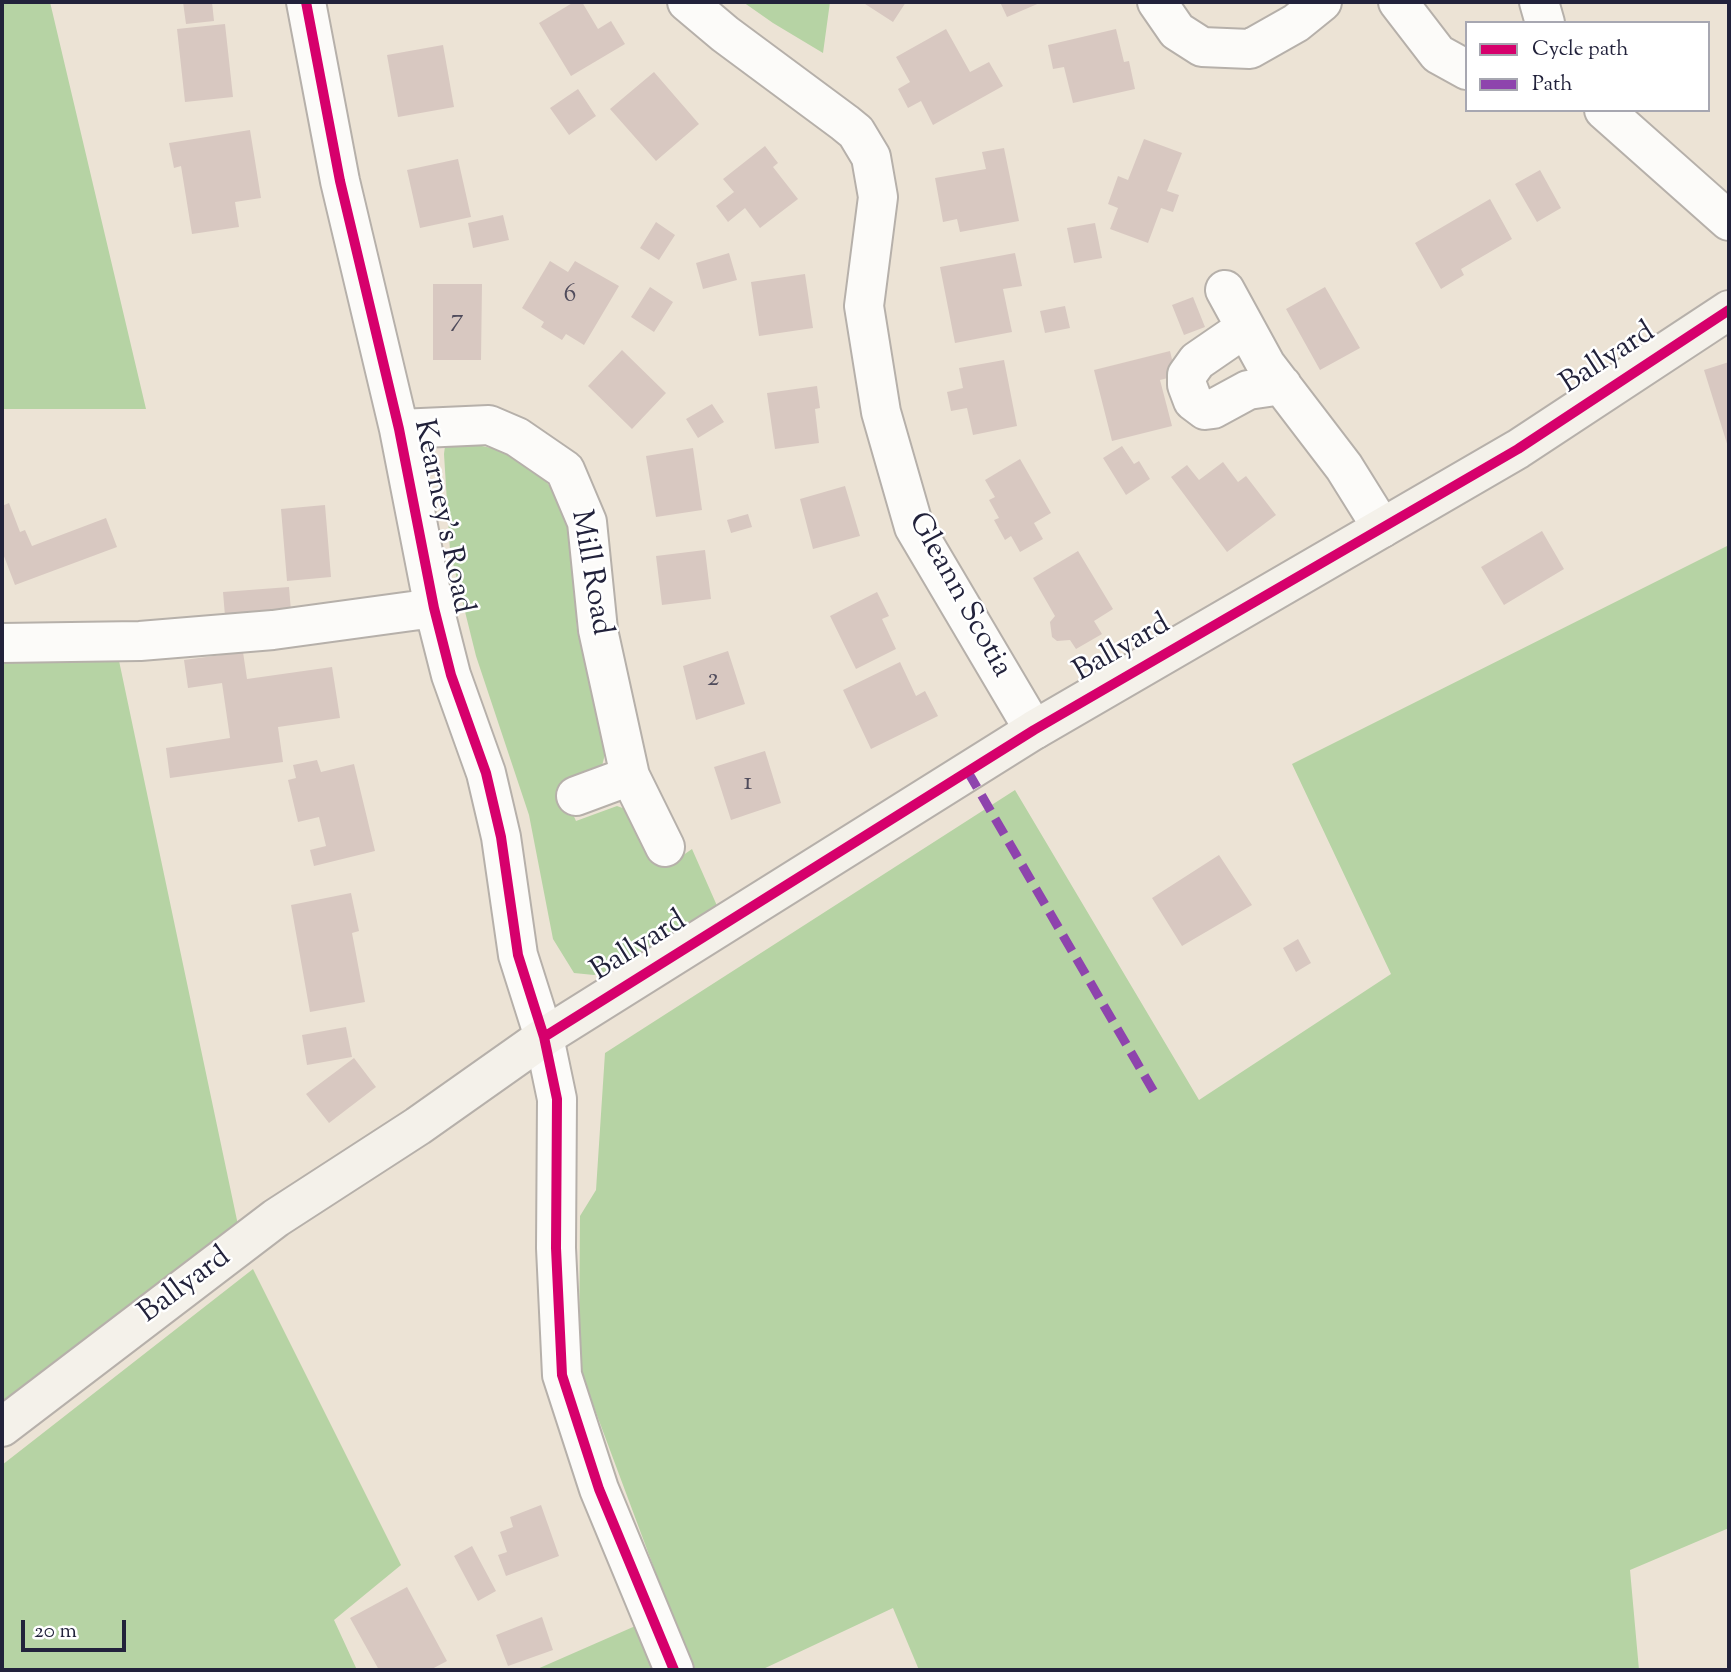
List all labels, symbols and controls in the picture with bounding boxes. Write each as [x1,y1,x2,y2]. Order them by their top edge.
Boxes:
legend [1465,21,1710,112]
text: Cycle path [1532,35,1629,65]
text: Path [1532,70,1573,100]
house number: 6 [564,281,576,313]
house number: 7 [450,306,464,338]
street label: Ballyard [1555,316,1663,404]
street label: Kearney's Road [403,417,479,617]
street label: Gleann Scotia [898,507,1018,685]
street label: Mill Road [560,508,618,638]
street label: Ballyard [1068,608,1178,692]
house number: 2 [707,665,719,697]
house number: 1 [744,769,752,801]
street label: Ballyard [586,905,694,991]
street label: Ballyard [133,1241,239,1333]
scale bar [24,1606,130,1650]
text: 20 m [34,1617,77,1647]

